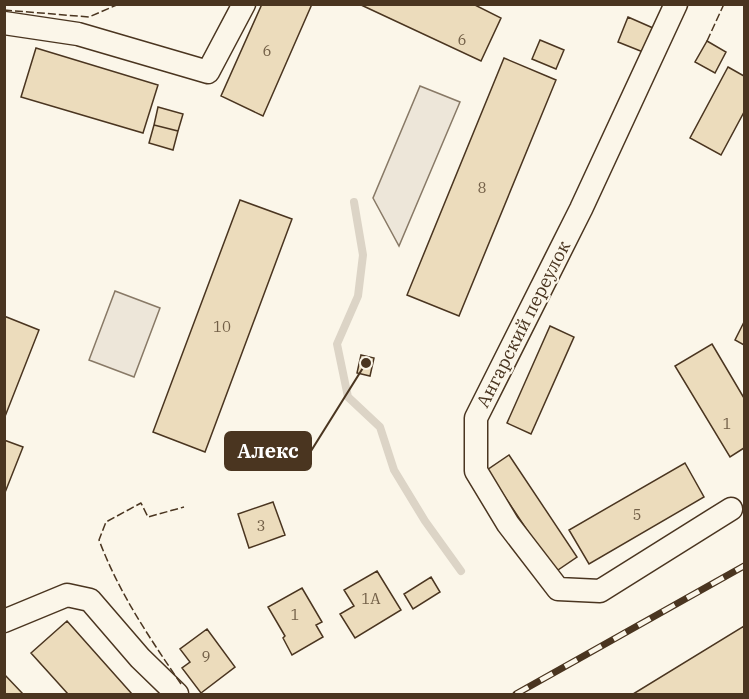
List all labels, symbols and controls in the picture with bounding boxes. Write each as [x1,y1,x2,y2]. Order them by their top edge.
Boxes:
house number: 6 [457,30,467,49]
house number: 6 [262,41,272,60]
house number: 8 [477,178,487,197]
street label: Ангарский переулок [471,236,575,411]
house number: 10 [213,317,231,336]
house number: 1 [722,414,732,433]
callout: Алекс [225,432,311,470]
text: Алекс [237,437,299,464]
house number: 5 [632,505,642,524]
house number: 3 [256,516,266,535]
house number: 1А [361,589,381,608]
house number: 1 [290,605,300,624]
house number: 9 [201,647,211,666]

